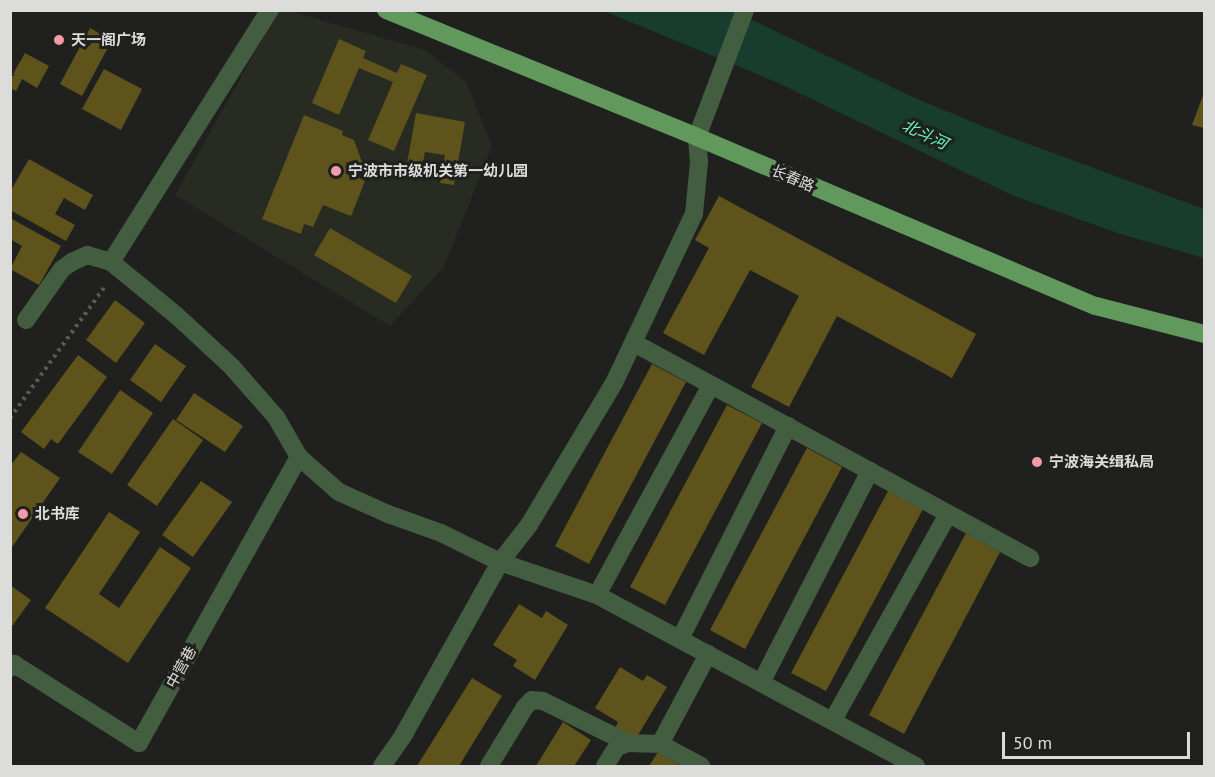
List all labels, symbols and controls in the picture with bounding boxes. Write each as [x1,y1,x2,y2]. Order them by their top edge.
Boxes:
place label: 天一阁广场 [71,31,146,49]
marker: 天一阁广场 [52,33,66,47]
water label: 北斗河 [899,115,951,153]
street label: 长春路 [769,161,817,195]
place label: 宁波市市级机关第一幼儿园 [348,162,528,180]
marker: 宁波市市级机关第一幼儿园 [329,164,343,178]
place label: 宁波海关缉私局 [1049,453,1154,471]
marker: 宁波海关缉私局 [1030,455,1044,469]
place label: 北书库 [35,505,80,523]
marker: 北书库 [16,507,30,521]
street label: 中营巷 [162,643,200,691]
scale bar [1005,720,1192,758]
text: 50 m [1013,731,1052,754]

